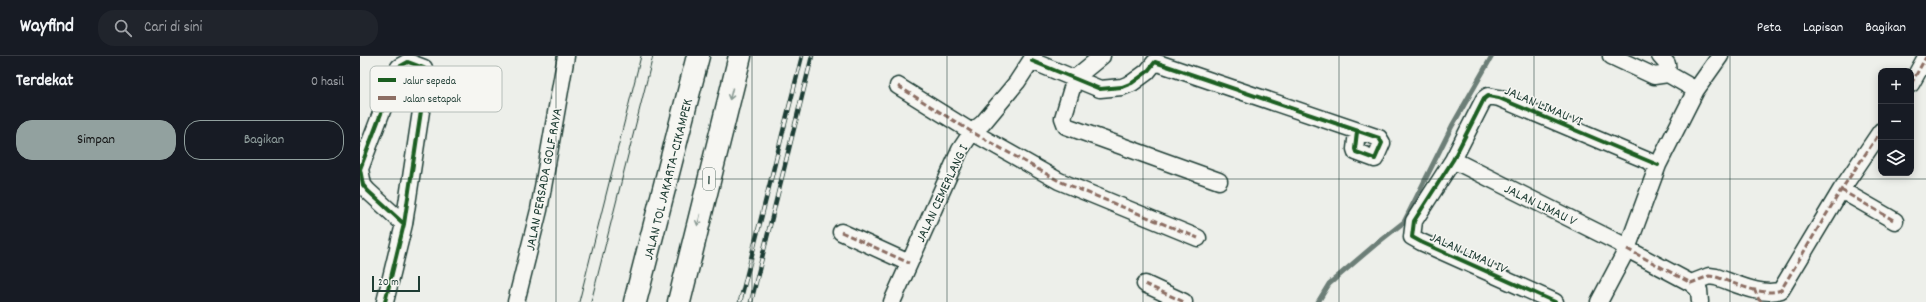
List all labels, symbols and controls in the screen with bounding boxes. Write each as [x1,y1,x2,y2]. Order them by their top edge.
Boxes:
search box [98,10,378,46]
text: Wayfind [20,14,74,41]
icon: search [112,17,134,39]
text: Cari di sini [144,17,202,39]
text: Peta [1757,18,1781,38]
text: Lapisan [1803,18,1843,38]
text: Bagikan [1865,18,1906,38]
legend [370,66,502,112]
map controls [1878,68,1914,176]
button: + [1878,68,1914,104]
text: Terdekat [16,70,73,94]
text: 0 hasil [311,73,344,92]
text: Jalur sepeda [403,74,457,90]
street label: JALAN LIMAU VI [1501,81,1586,133]
one-way arrow [726,87,734,100]
text: Jalan setapak [403,92,461,108]
street label: JALAN TOL JAKARTA–CIKAMPEK [639,96,699,262]
button: − [1878,104,1914,140]
street label: JALAN PERSADA GOLF RAYA [521,106,569,253]
button: Simpan [16,120,176,160]
button: Bagikan [184,120,344,160]
button: layers [1878,140,1914,176]
street label: JALAN CEMERLANG I [911,141,975,246]
road number: 1 [703,168,715,190]
street label: JALAN LIMAU V [1500,180,1580,232]
one-way arrow [695,213,702,226]
street label: JALAN LIMAU IV [1426,228,1510,280]
scale bar [372,274,420,293]
text: 20 m [378,275,399,291]

